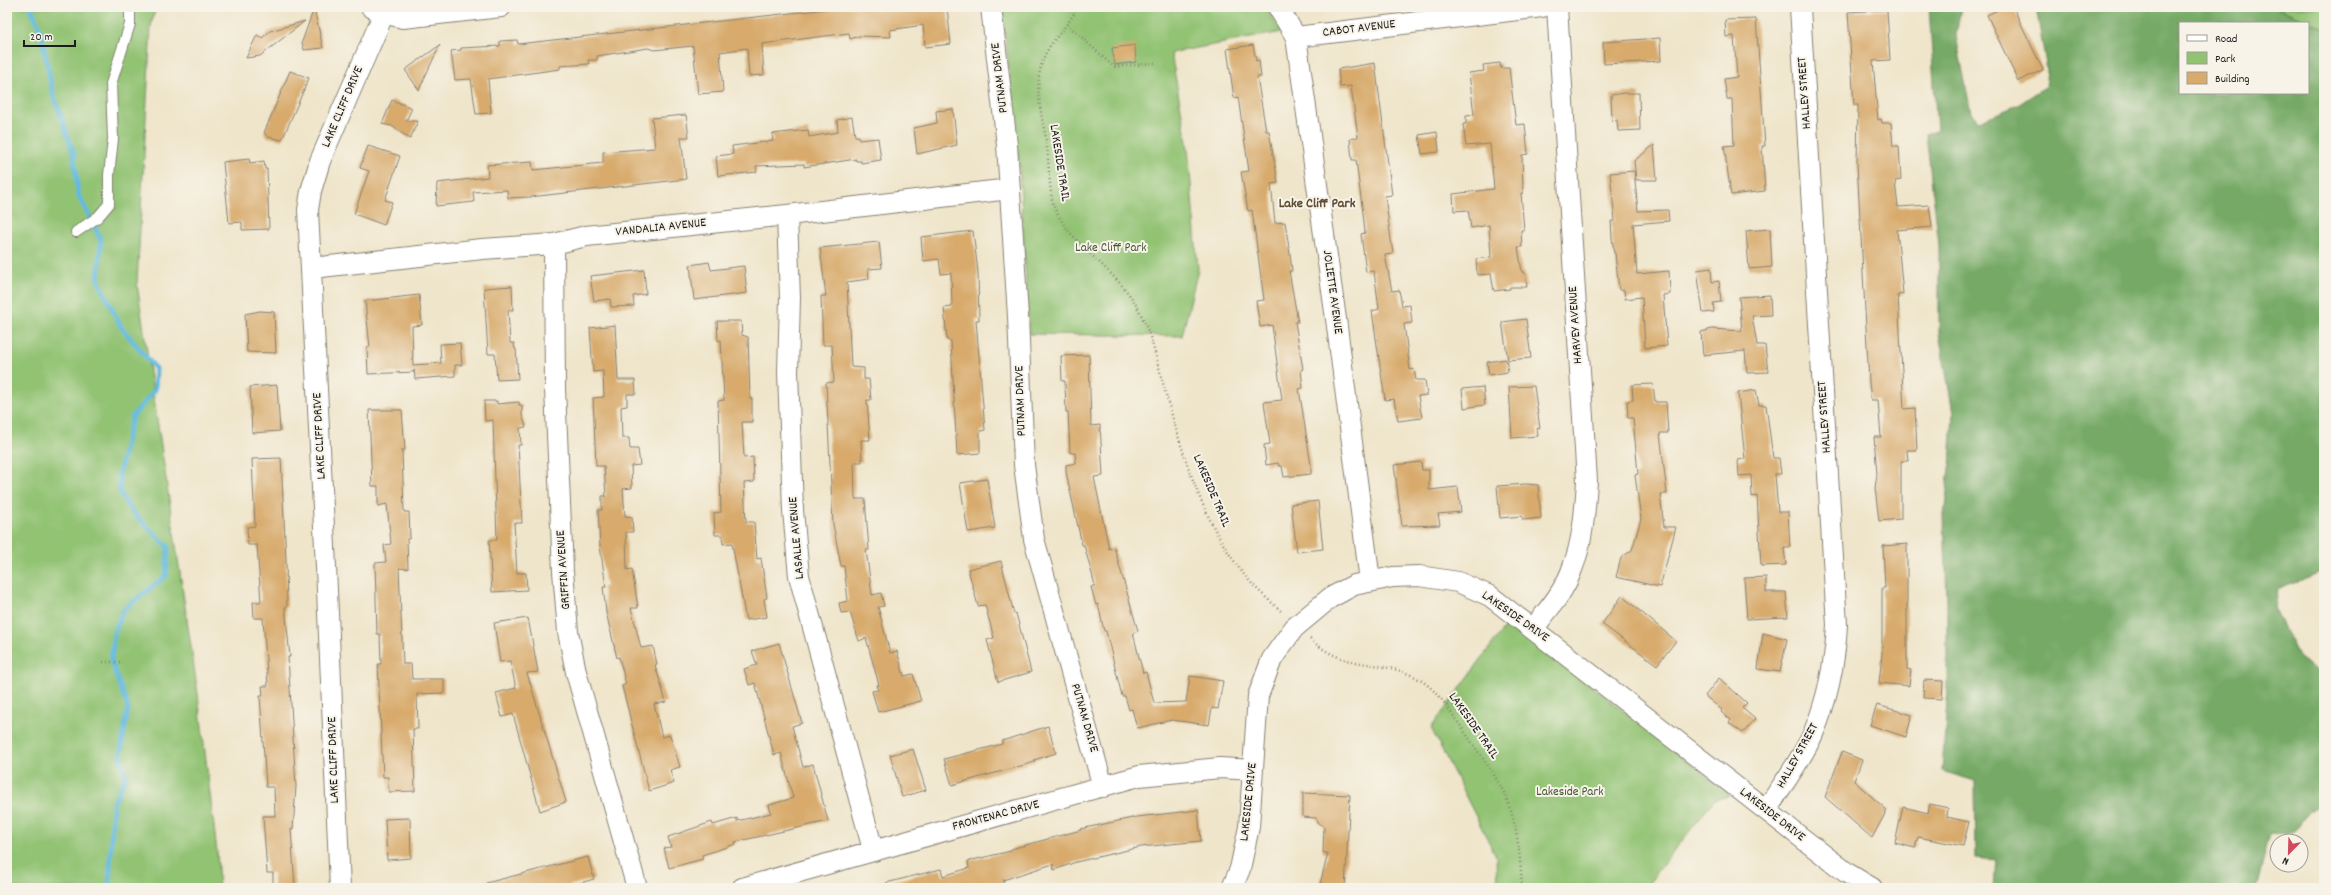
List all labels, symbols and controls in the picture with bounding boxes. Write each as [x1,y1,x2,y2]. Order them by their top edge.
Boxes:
street label: CABOT AVENUE [1322,15,1397,43]
scale bar [24,22,75,48]
legend [2179,22,2309,94]
text: 20 m [30,29,53,46]
text: Road [2215,31,2237,48]
street label: PUTNAM DRIVE [986,42,1014,114]
text: Park [2215,51,2236,68]
street label: HALLEY STREET [1793,56,1817,130]
street label: LAKE CLIFF DRIVE [317,63,369,151]
text: Building [2215,71,2250,88]
street label: LAKESIDE TRAIL [1044,123,1075,204]
district label: Lake Cliff Park [1279,194,1356,214]
street label: VANDALIA AVENUE [615,214,707,242]
park label: Lake Cliff Park [1075,239,1147,258]
street label: JOLIETTE AVENUE [1317,249,1347,335]
street label: HARVEY AVENUE [1564,285,1588,364]
street label: PUTNAM DRIVE [1010,365,1032,437]
street label: HALLEY STREET [1813,380,1837,454]
street label: LAKE CLIFF DRIVE [308,392,332,480]
street label: LAKESIDE TRAIL [1187,452,1235,531]
street label: LASALLE AVENUE [784,496,810,580]
street label: GRIFFIN AVENUE [552,529,576,610]
street label: LAKESIDE DRIVE [1477,587,1553,647]
street label: PUTNAM DRIVE [1065,681,1103,755]
street label: LAKESIDE TRAIL [1443,689,1503,764]
street label: LAKE CLIFF DRIVE [323,716,345,804]
street label: HALLEY STREET [1772,720,1824,792]
street label: LAKESIDE DRIVE [1235,762,1263,842]
park label: Lakeside Park [1536,783,1604,802]
street label: LAKESIDE DRIVE [1735,783,1809,847]
street label: FRONTENAC DRIVE [950,795,1042,837]
north arrow [2269,833,2309,873]
text: N [2280,852,2292,869]

